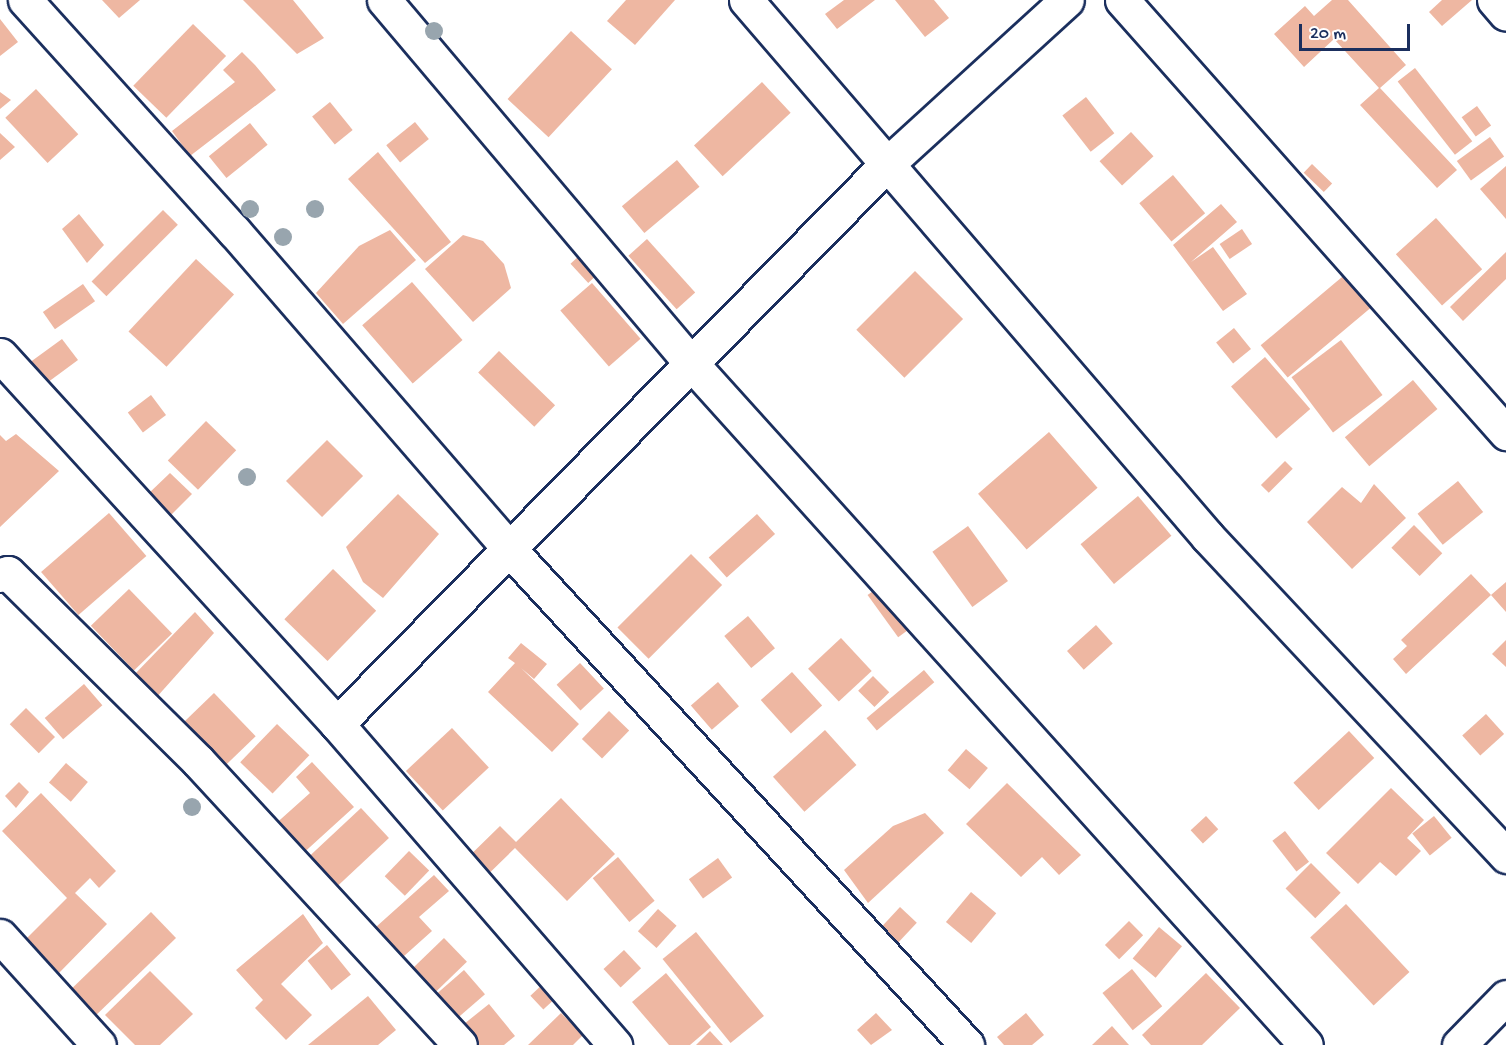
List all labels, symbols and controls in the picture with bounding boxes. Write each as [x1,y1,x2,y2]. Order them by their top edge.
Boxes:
scale bar [1302,12,1413,50]
text: 20 m [1310,24,1346,45]

